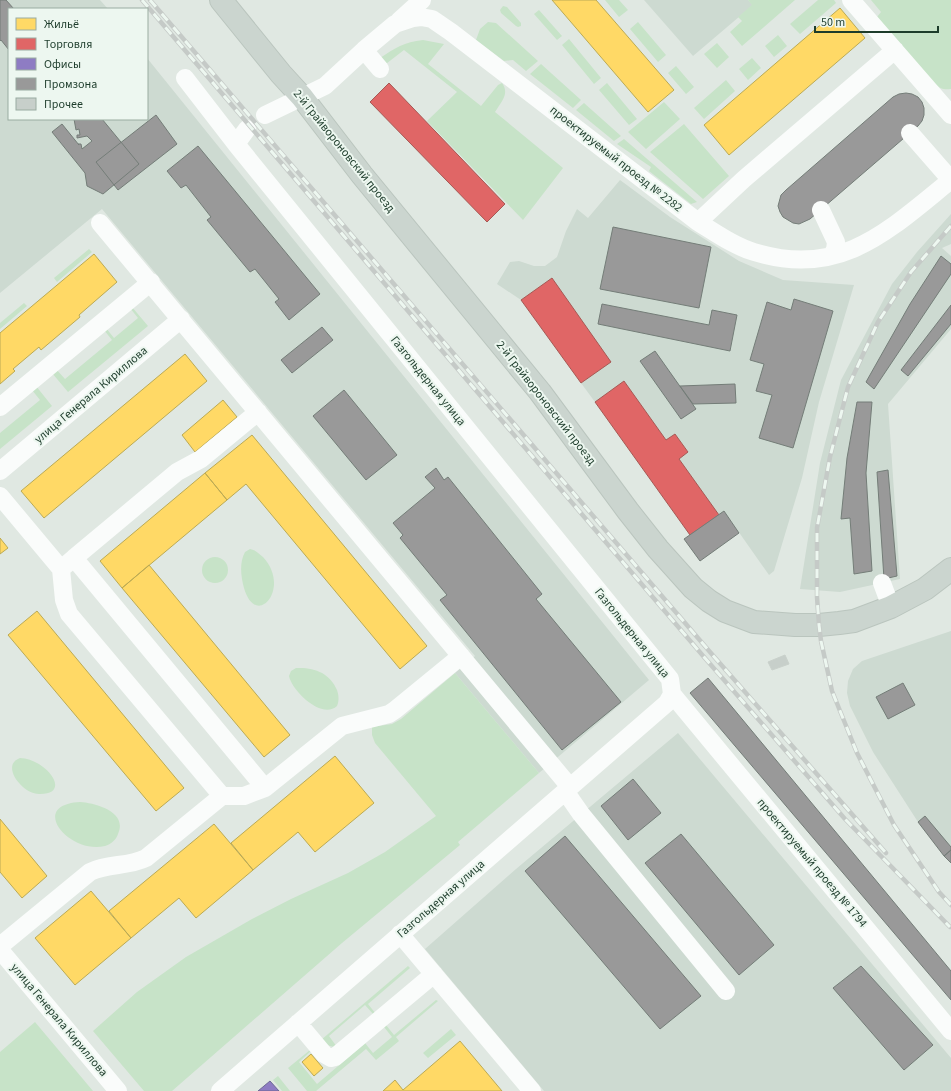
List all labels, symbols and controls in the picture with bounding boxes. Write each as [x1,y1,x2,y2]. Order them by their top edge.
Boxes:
legend [8,8,148,120]
scale bar [815,8,938,34]
text: 50 m [821,14,845,31]
text: Жильё [44,16,79,33]
text: Торговля [44,36,92,53]
text: Офисы [44,56,81,73]
text: Промзона [44,76,97,93]
street label: 2-й Грайвороновский проезд [289,86,399,216]
text: Прочее [44,96,83,113]
street label: проектируемый проезд № 2282 [546,102,686,216]
street label: Газгольдерная улица [386,332,470,430]
street label: 2-й Грайвороновский проезд [492,337,600,469]
street label: улица Генерала Кириллова [31,342,151,448]
street label: Газгольдерная улица [590,584,674,682]
street label: проектируемый проезд № 1794 [753,795,871,931]
street label: Газгольдерная улица [393,856,489,942]
street label: улица Генерала Кириллова [6,960,112,1080]

